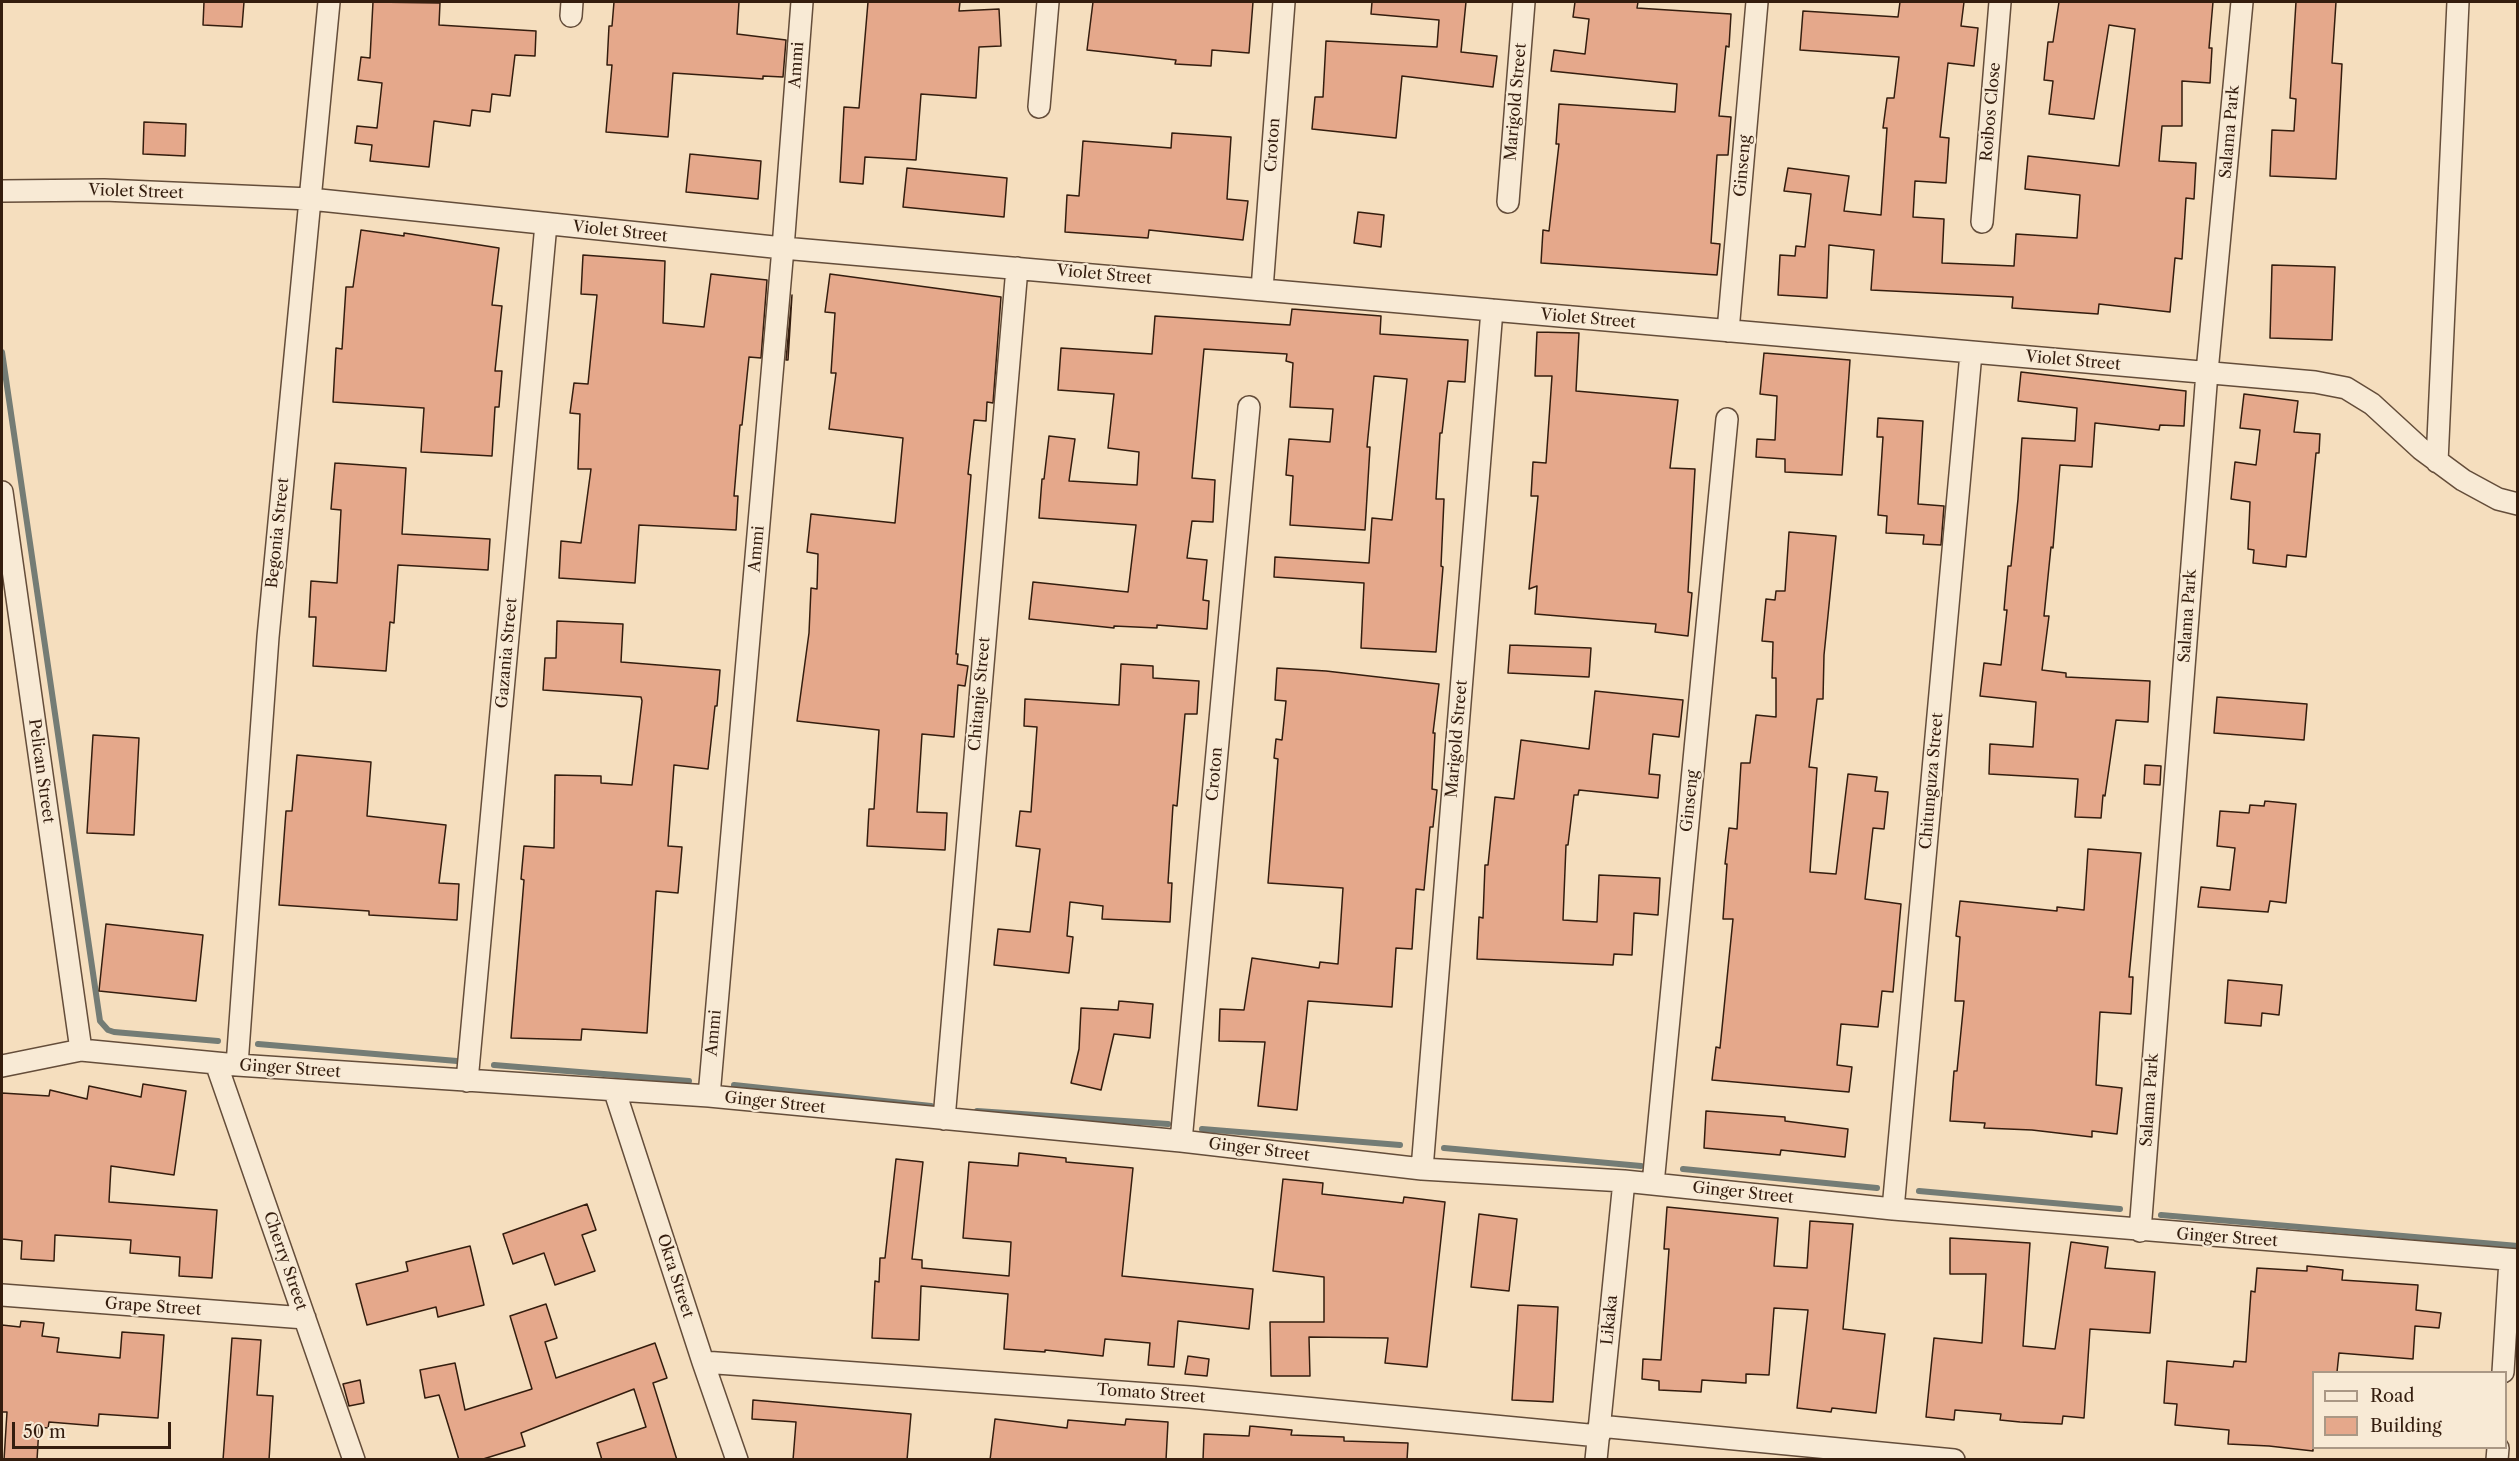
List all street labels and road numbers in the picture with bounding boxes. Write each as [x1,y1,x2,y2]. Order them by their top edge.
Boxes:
street label: Ammi [786,41,808,89]
street label: Marigold Street [1501,42,1531,162]
street label: Roibos Close [1977,61,2005,163]
street label: Salama Park [2216,85,2244,179]
street label: Croton [1262,117,1284,173]
street label: Ginseng [1731,134,1755,198]
street label: Violet Street [88,181,184,203]
street label: Violet Street [572,217,668,247]
street label: Violet Street [1056,261,1152,289]
street label: Violet Street [1540,305,1636,333]
street label: Violet Street [2025,347,2121,375]
street label: Begonia Street [263,477,293,589]
street label: Ammi [745,525,769,573]
street label: Salama Park [2175,569,2201,663]
street label: Gazania Street [493,597,521,709]
street label: Chitanje Street [965,636,995,752]
street label: Marigold Street [1442,679,1472,799]
street label: Chitunguza Street [1916,712,1948,850]
street label: Pelican Street [24,718,58,824]
street label: Croton [1203,746,1227,802]
street label: Ginseng [1677,769,1703,833]
street label: Ammi [702,1009,726,1057]
street label: Salama Park [2137,1053,2163,1147]
street label: Ginger Street [239,1056,341,1082]
street label: Ginger Street [724,1088,826,1118]
street label: Ginger Street [1207,1134,1311,1166]
street label: Ginger Street [1692,1178,1794,1208]
street label: Cherry Street [259,1209,311,1313]
street label: Ginger Street [2176,1225,2278,1251]
street label: Okra Street [652,1232,698,1320]
street label: Grape Street [104,1294,202,1320]
street label: Likaka [1598,1294,1622,1346]
street label: Tomato Street [1096,1381,1206,1407]

